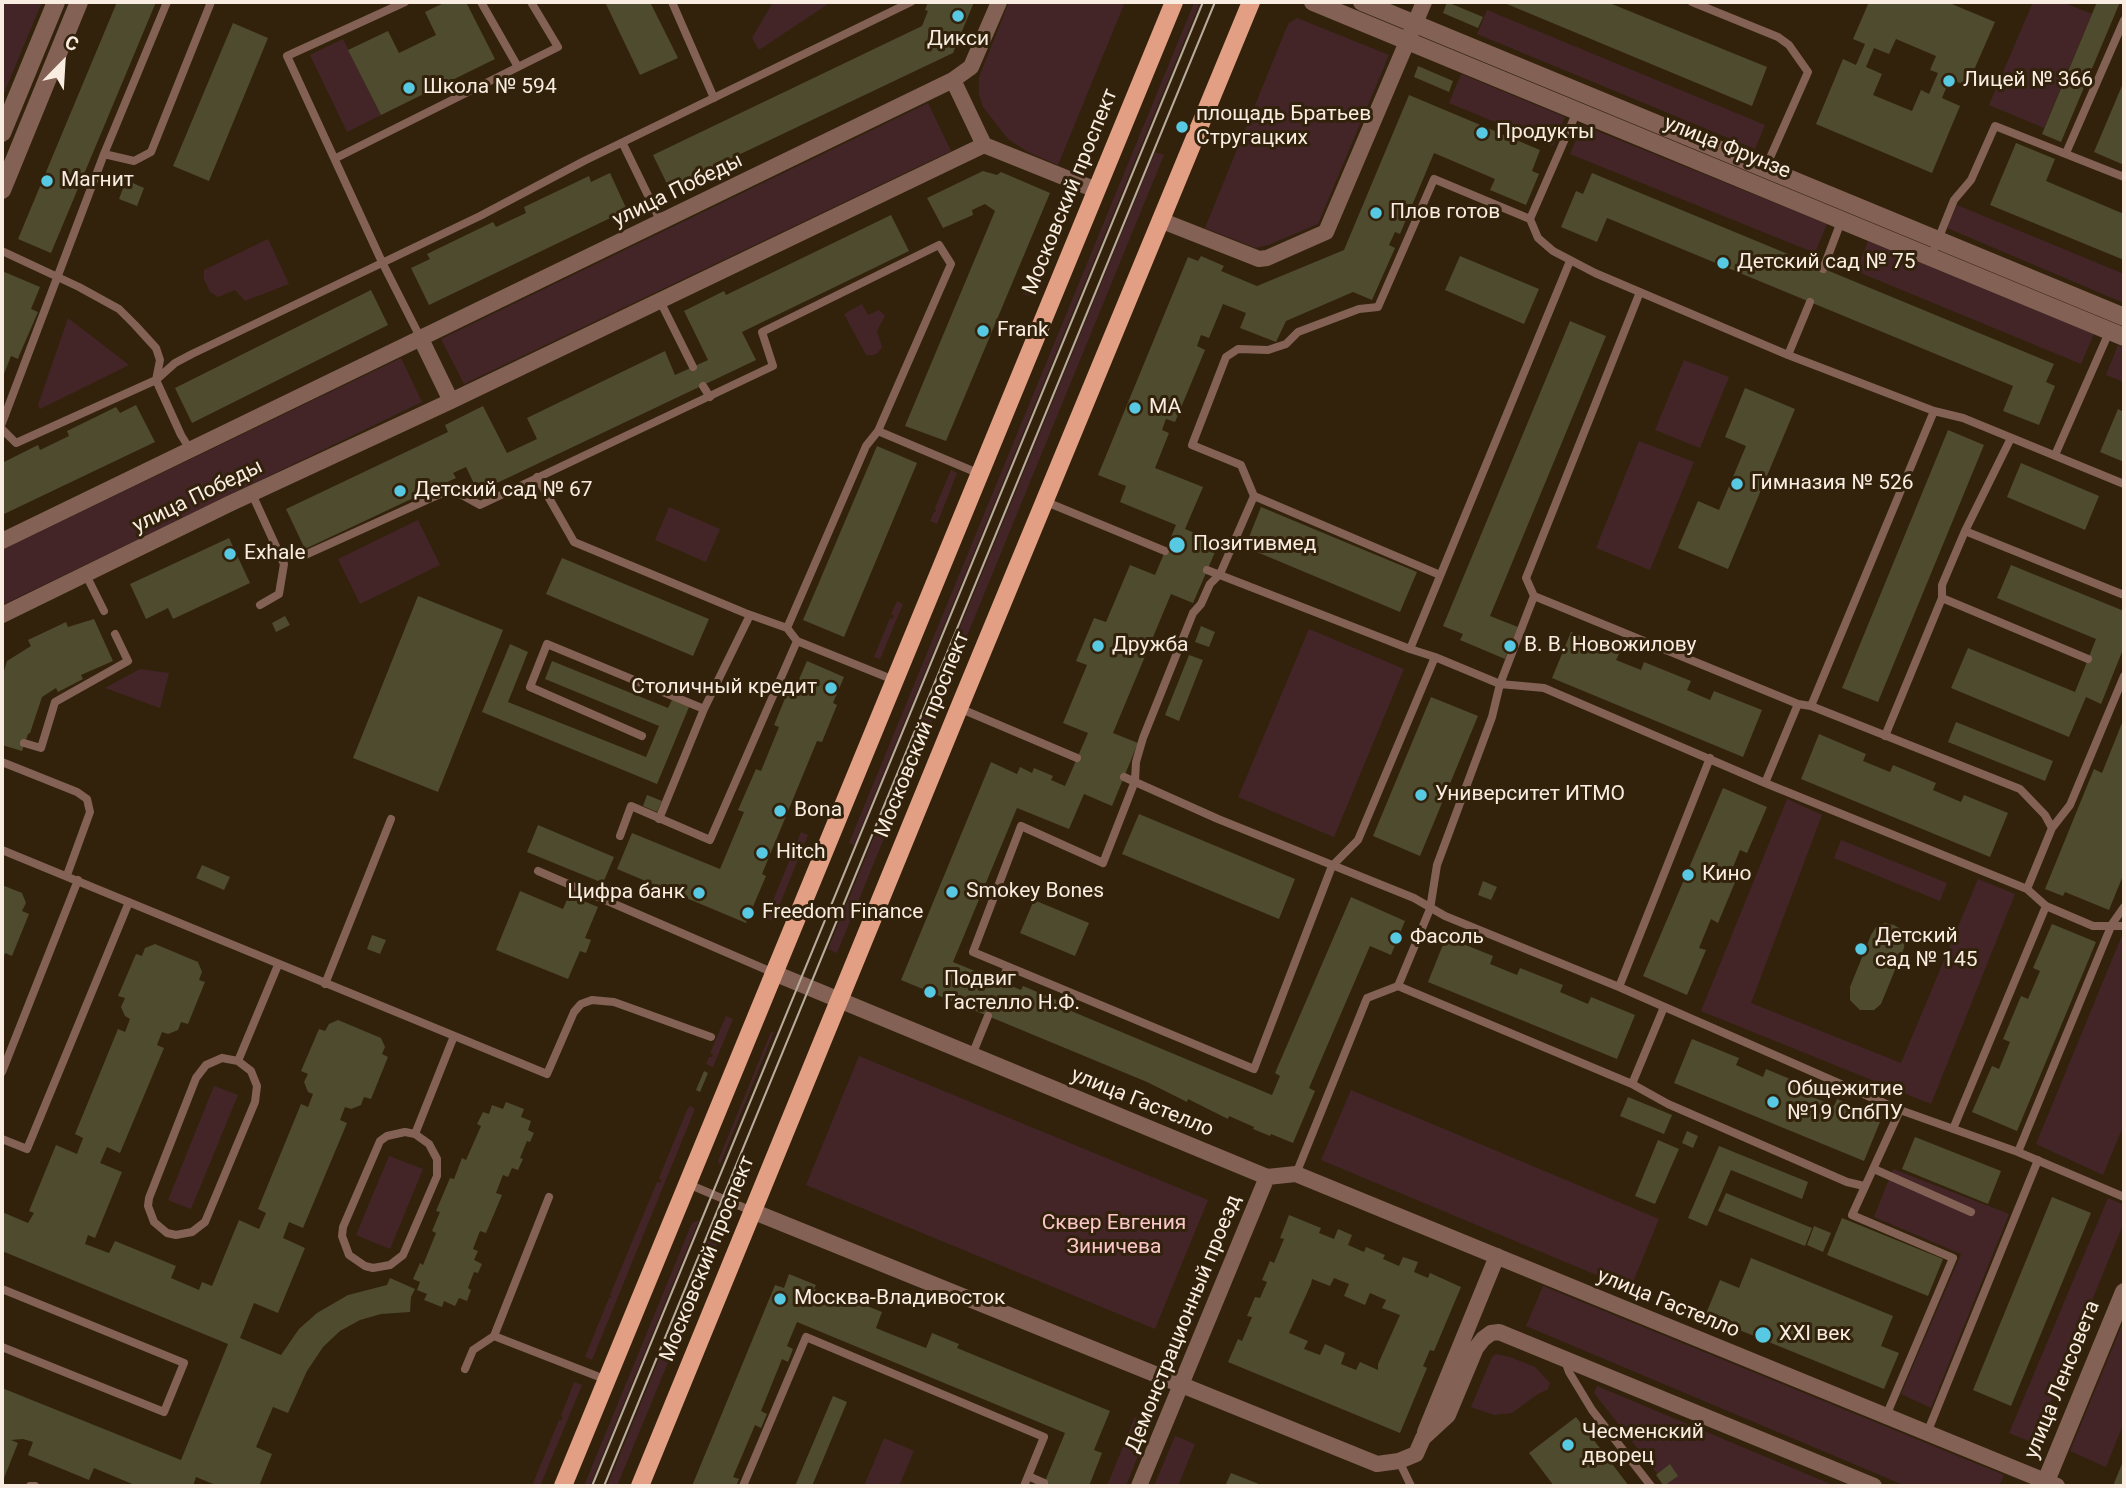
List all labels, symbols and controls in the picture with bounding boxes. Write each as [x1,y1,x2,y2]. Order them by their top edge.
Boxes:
marker: Дикси [950,8,966,24]
place label: Дикси [927,27,989,53]
north arrow [28,28,98,98]
text: С [61,30,82,56]
place label: Лицей № 366 [1963,68,2093,94]
marker: Лицей № 366 [1941,73,1957,89]
place label: Школа № 594 [423,75,557,101]
marker: Школа № 594 [401,80,417,96]
street label: Московский проспект [1018,85,1124,299]
place label: площадь Братьев Стругацких [1196,102,1371,152]
street label: улица Фрунзе [1660,111,1794,185]
marker: площадь Братьев Стругацких [1174,119,1190,135]
place label: Продукты [1496,120,1594,146]
marker: Продукты [1474,125,1490,141]
street label: улица Победы [609,149,747,233]
place label: Магнит [61,168,134,194]
marker: Магнит [39,173,55,189]
place label: Плов готов [1390,200,1500,226]
marker: Плов готов [1368,205,1384,221]
place label: Детский сад № 75 [1737,250,1916,276]
marker: Детский сад № 75 [1715,255,1731,271]
place label: Frank [997,318,1049,344]
marker: Frank [975,323,991,339]
place label: MA [1149,395,1181,421]
marker: MA [1127,400,1143,416]
street label: улица Победы [129,455,267,539]
place label: Гимназия № 526 [1751,471,1914,497]
marker: Гимназия № 526 [1729,476,1745,492]
place label: Детский сад № 67 [414,478,593,504]
marker: Детский сад № 67 [392,483,408,499]
place label: Позитивмед [1193,532,1316,558]
marker: Позитивмед [1167,535,1187,555]
place label: Exhale [244,541,306,567]
marker: Exhale [222,546,238,562]
street label: Московский проспект [870,628,976,842]
place label: Дружба [1112,633,1189,659]
place label: В. В. Новожилову [1524,633,1697,659]
marker: Дружба [1090,638,1106,654]
marker: В. В. Новожилову [1502,638,1518,654]
place label: Столичный кредит [631,675,817,701]
marker: Столичный кредит [823,680,839,696]
place label: Университет ИТМО [1435,782,1625,808]
marker: Университет ИТМО [1413,787,1429,803]
place label: Bona [794,798,842,824]
marker: Bona [772,803,788,819]
place label: Hitch [776,840,826,866]
marker: Hitch [754,845,770,861]
place label: Кино [1702,862,1751,888]
marker: Кино [1680,867,1696,883]
place label: Smokey Bones [966,879,1104,905]
place label: Цифра банк [567,880,685,906]
marker: Smokey Bones [944,884,960,900]
marker: Цифра банк [691,885,707,901]
place label: Freedom Finance [762,900,923,926]
marker: Freedom Finance [740,905,756,921]
place label: Детский сад № 145 [1875,924,1978,974]
place label: Фасоль [1410,925,1484,951]
marker: Фасоль [1388,930,1404,946]
marker: Детский сад № 145 [1853,941,1869,957]
place label: Подвиг Гастелло Н.Ф. [944,967,1080,1017]
marker: Подвиг Гастелло Н.Ф. [922,984,938,1000]
street label: улица Гастелло [1067,1063,1217,1143]
place label: Общежитие №19 СпбПУ [1787,1077,1903,1127]
marker: Общежитие №19 СпбПУ [1765,1094,1781,1110]
street label: Московский проспект [655,1152,761,1366]
street label: Демонстрационный проезд [1121,1191,1247,1457]
park label: Сквер Евгения Зиничева [1042,1211,1186,1261]
street label: улица Гастелло [1593,1264,1743,1344]
place label: Москва-Владивосток [794,1286,1005,1312]
marker: Москва-Владивосток [772,1291,788,1307]
street label: улица Ленсовета [2020,1297,2106,1463]
place label: XXI век [1779,1322,1851,1348]
marker: XXI век [1753,1325,1773,1345]
place label: Чесменский дворец [1582,1420,1704,1470]
marker: Чесменский дворец [1560,1437,1576,1453]

